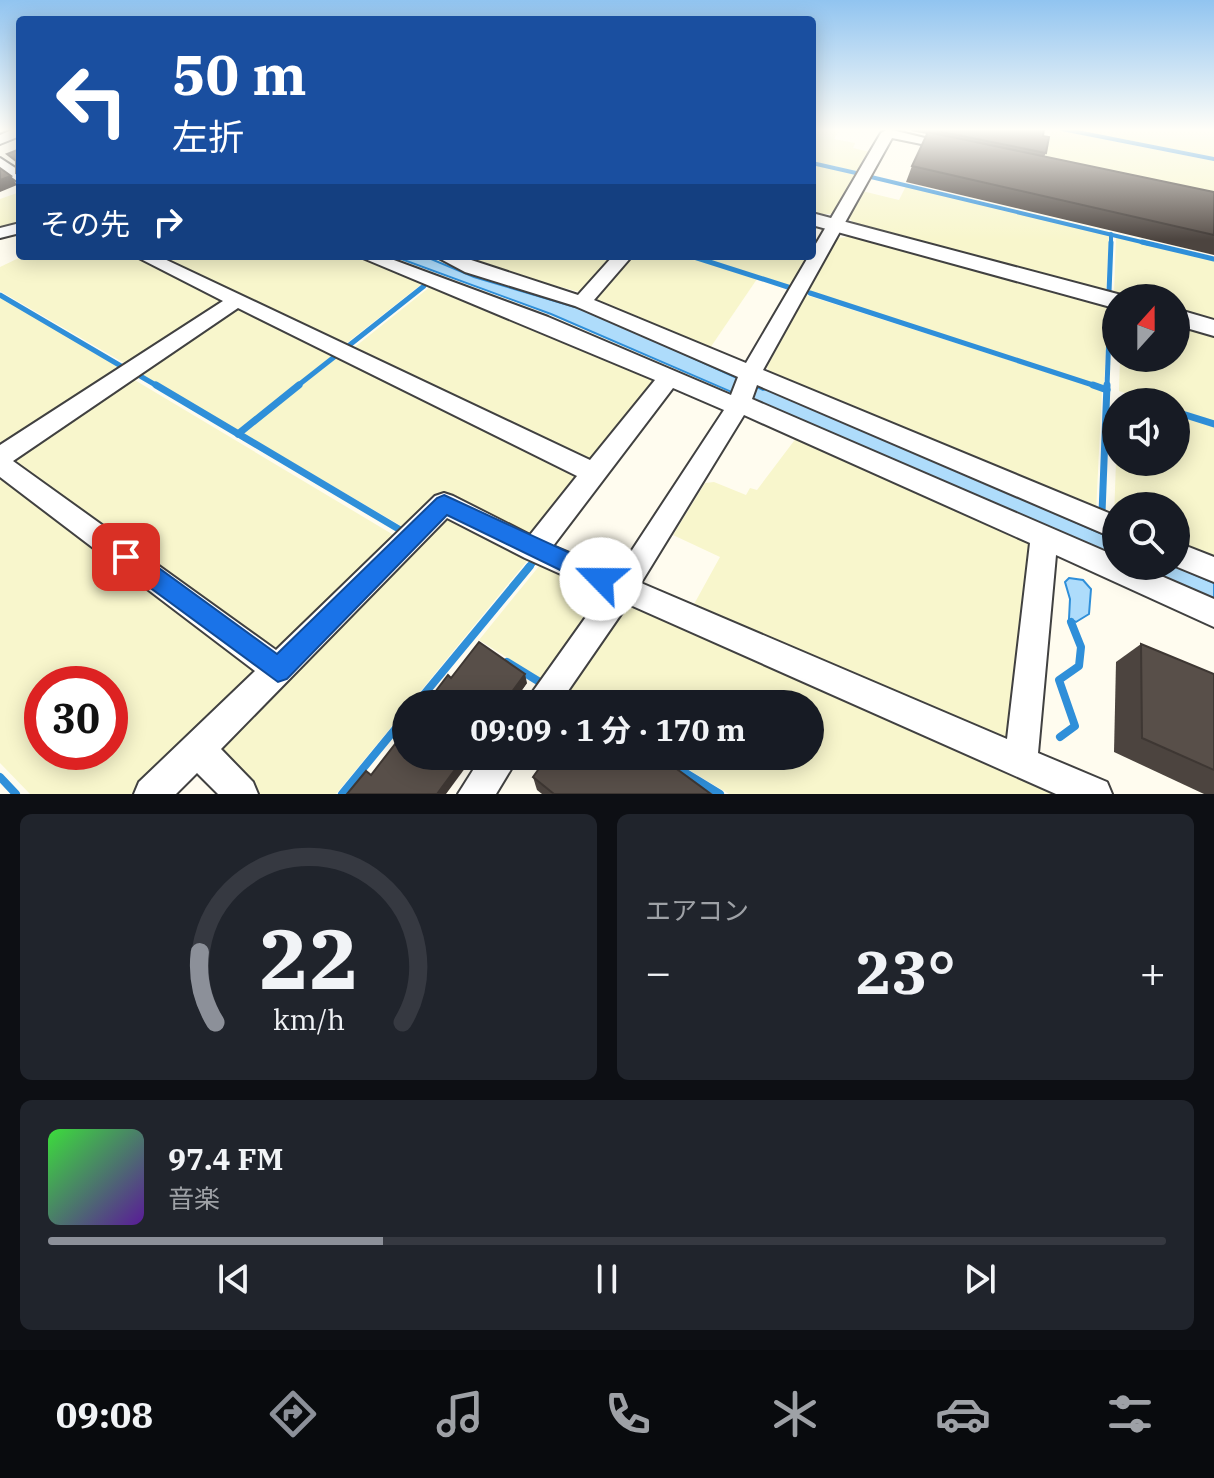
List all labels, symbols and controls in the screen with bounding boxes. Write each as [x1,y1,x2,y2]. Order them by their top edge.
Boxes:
text: 50 m [172,38,307,110]
icon: left [40,48,144,152]
text: 左折 [172,113,244,160]
icon: right [146,200,190,244]
text: その先 [40,204,130,243]
north arrow [1102,284,1190,372]
map controls [1102,284,1190,580]
button: sound [1102,388,1190,476]
button: search [1102,492,1190,580]
pin [92,523,160,591]
icon: arrive [104,535,148,579]
position arrow [559,537,643,621]
speed limit sign: 30 [24,666,128,770]
text: 09:09 · 1 分 · 170 m [470,710,746,749]
text: エアコン [645,893,749,927]
text: 22 [259,904,358,1012]
text: 23° [855,932,956,1011]
text: − [645,943,671,1000]
text: + [1140,943,1166,1000]
text: km/h [272,1001,345,1038]
text: 97.4 FM [168,1139,283,1178]
text: 音楽 [168,1181,220,1215]
icon: previous [212,1257,256,1301]
icon: pause [585,1257,629,1301]
icon: next [958,1257,1002,1301]
icon: directions [265,1386,321,1442]
icon: music [432,1386,488,1442]
icon: phone [600,1386,656,1442]
icon: climate [767,1386,823,1442]
icon: car [935,1386,991,1442]
icon: filters [1102,1386,1158,1442]
text: 09:08 [56,1391,153,1438]

